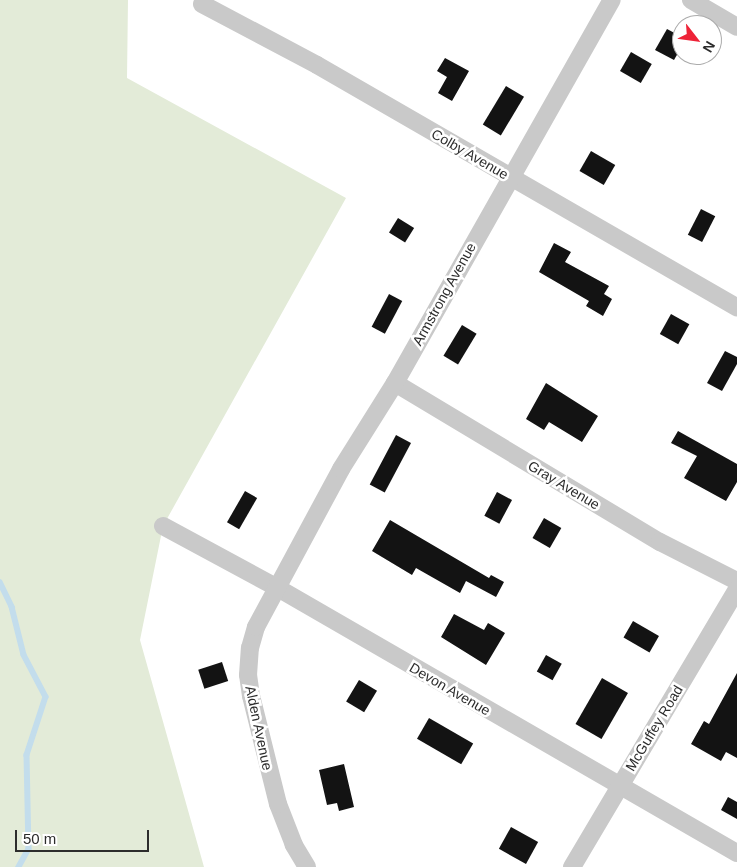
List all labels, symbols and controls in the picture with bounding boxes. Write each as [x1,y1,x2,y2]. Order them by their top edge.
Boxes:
north arrow [672,15,722,65]
text: N [700,39,719,55]
street label: Colby Avenue [428,125,512,183]
street label: Armstrong Avenue [409,239,479,349]
street label: Gray Avenue [525,457,603,513]
street label: Devon Avenue [406,659,494,719]
street label: McGuffey Road [622,682,686,774]
street label: Alden Avenue [242,684,276,772]
scale bar [18,820,151,852]
text: 50 m [23,830,56,847]

